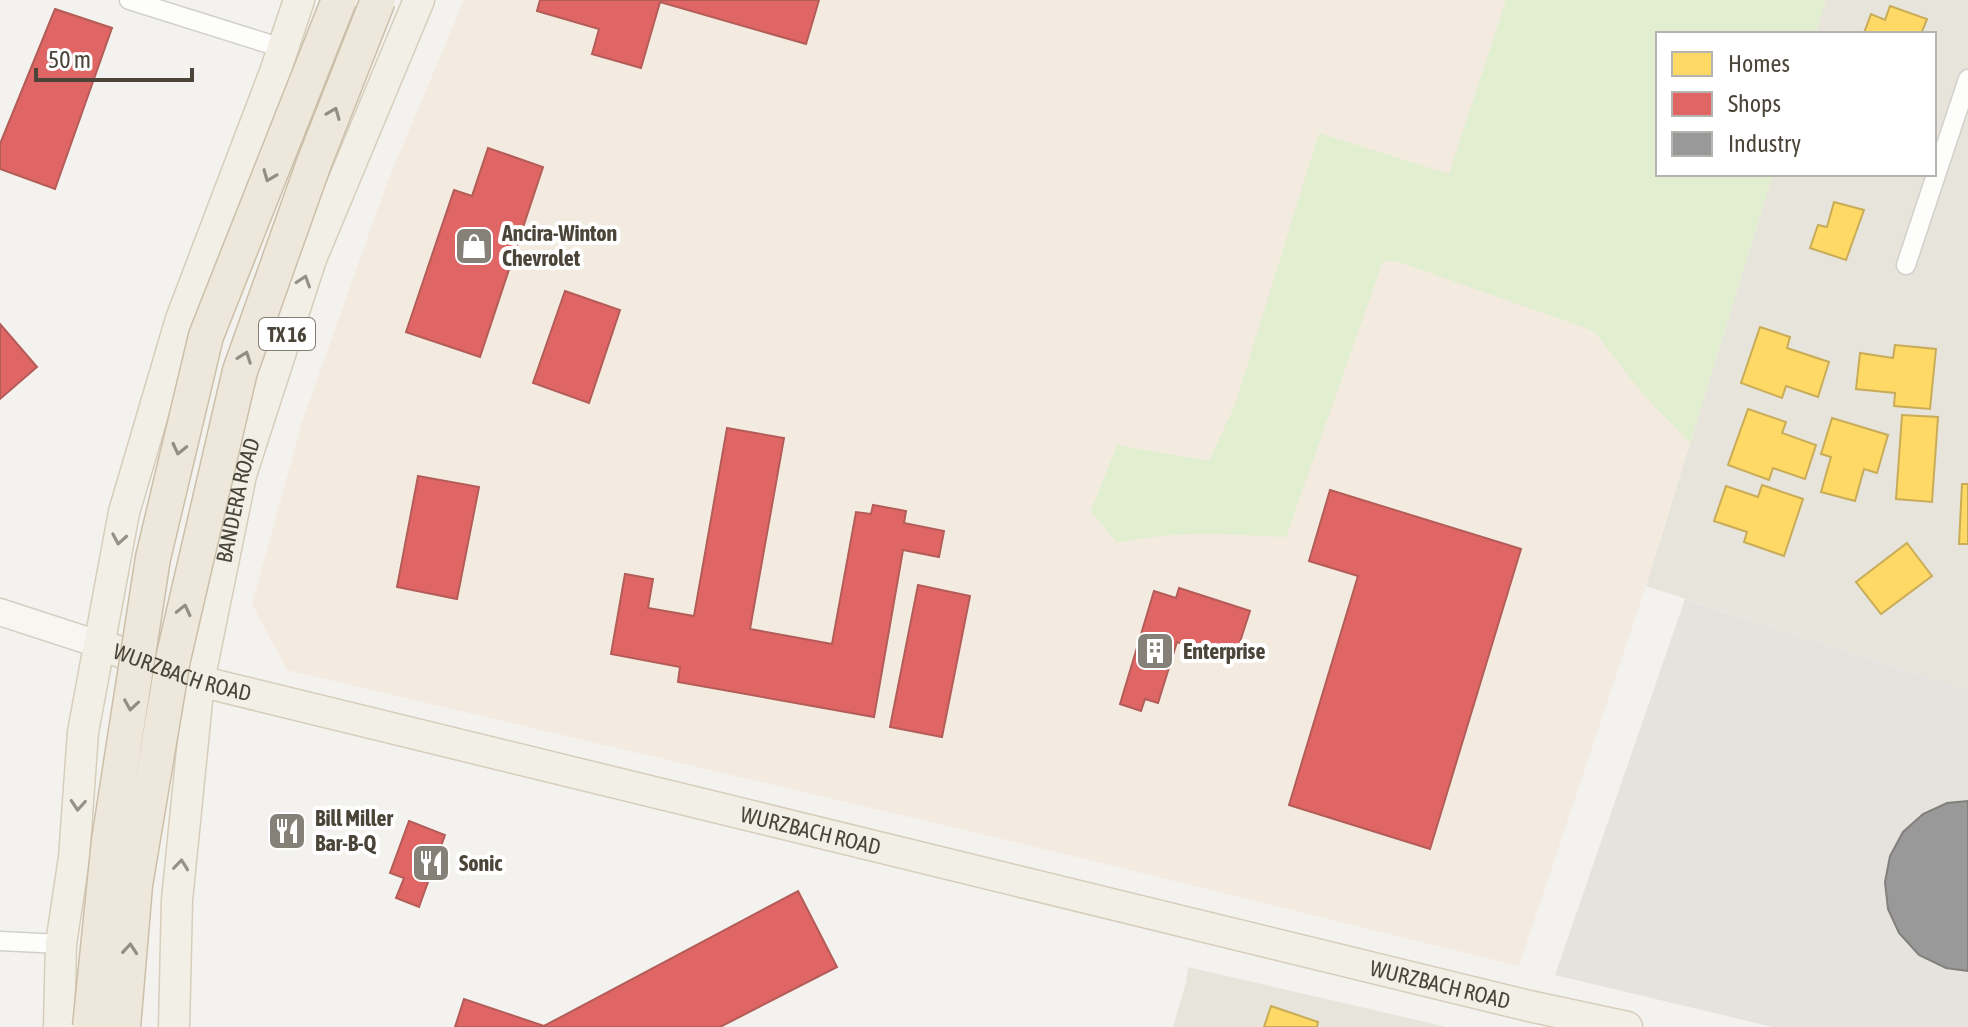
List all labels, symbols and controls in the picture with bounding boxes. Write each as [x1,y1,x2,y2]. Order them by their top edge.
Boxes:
scale bar [36,32,192,82]
legend [1656,32,1936,176]
text: 50 m [48,46,91,73]
text: Homes [1728,50,1790,77]
text: Shops [1728,90,1781,117]
one-way arrow [324,107,340,121]
text: Industry [1728,130,1801,157]
one-way arrow [262,168,279,182]
place label: Ancira-Winton Chevrolet [501,220,617,271]
shop icon: Ancira-Winton Chevrolet [453,225,495,267]
one-way arrow [294,275,310,289]
road number: TX 16 [259,318,315,350]
one-way arrow [235,351,251,365]
street label: BANDERA ROAD [210,435,265,565]
one-way arrow [172,442,189,456]
one-way arrow [112,533,129,546]
one-way arrow [175,604,192,617]
building icon: Enterprise [1134,630,1176,672]
street label: WURZBACH ROAD [110,638,254,706]
place label: Enterprise [1183,638,1265,664]
one-way arrow [123,698,140,711]
one-way arrow [70,799,87,812]
street label: WURZBACH ROAD [738,801,883,860]
place label: Bill Miller Bar-B-Q [315,805,393,856]
restaurant icon: Bill Miller Bar-B-Q [266,810,308,852]
restaurant icon: Sonic [410,842,452,884]
place label: Sonic [459,850,503,876]
one-way arrow [172,858,189,871]
one-way arrow [121,942,138,955]
street label: WURZBACH ROAD [1367,955,1513,1014]

